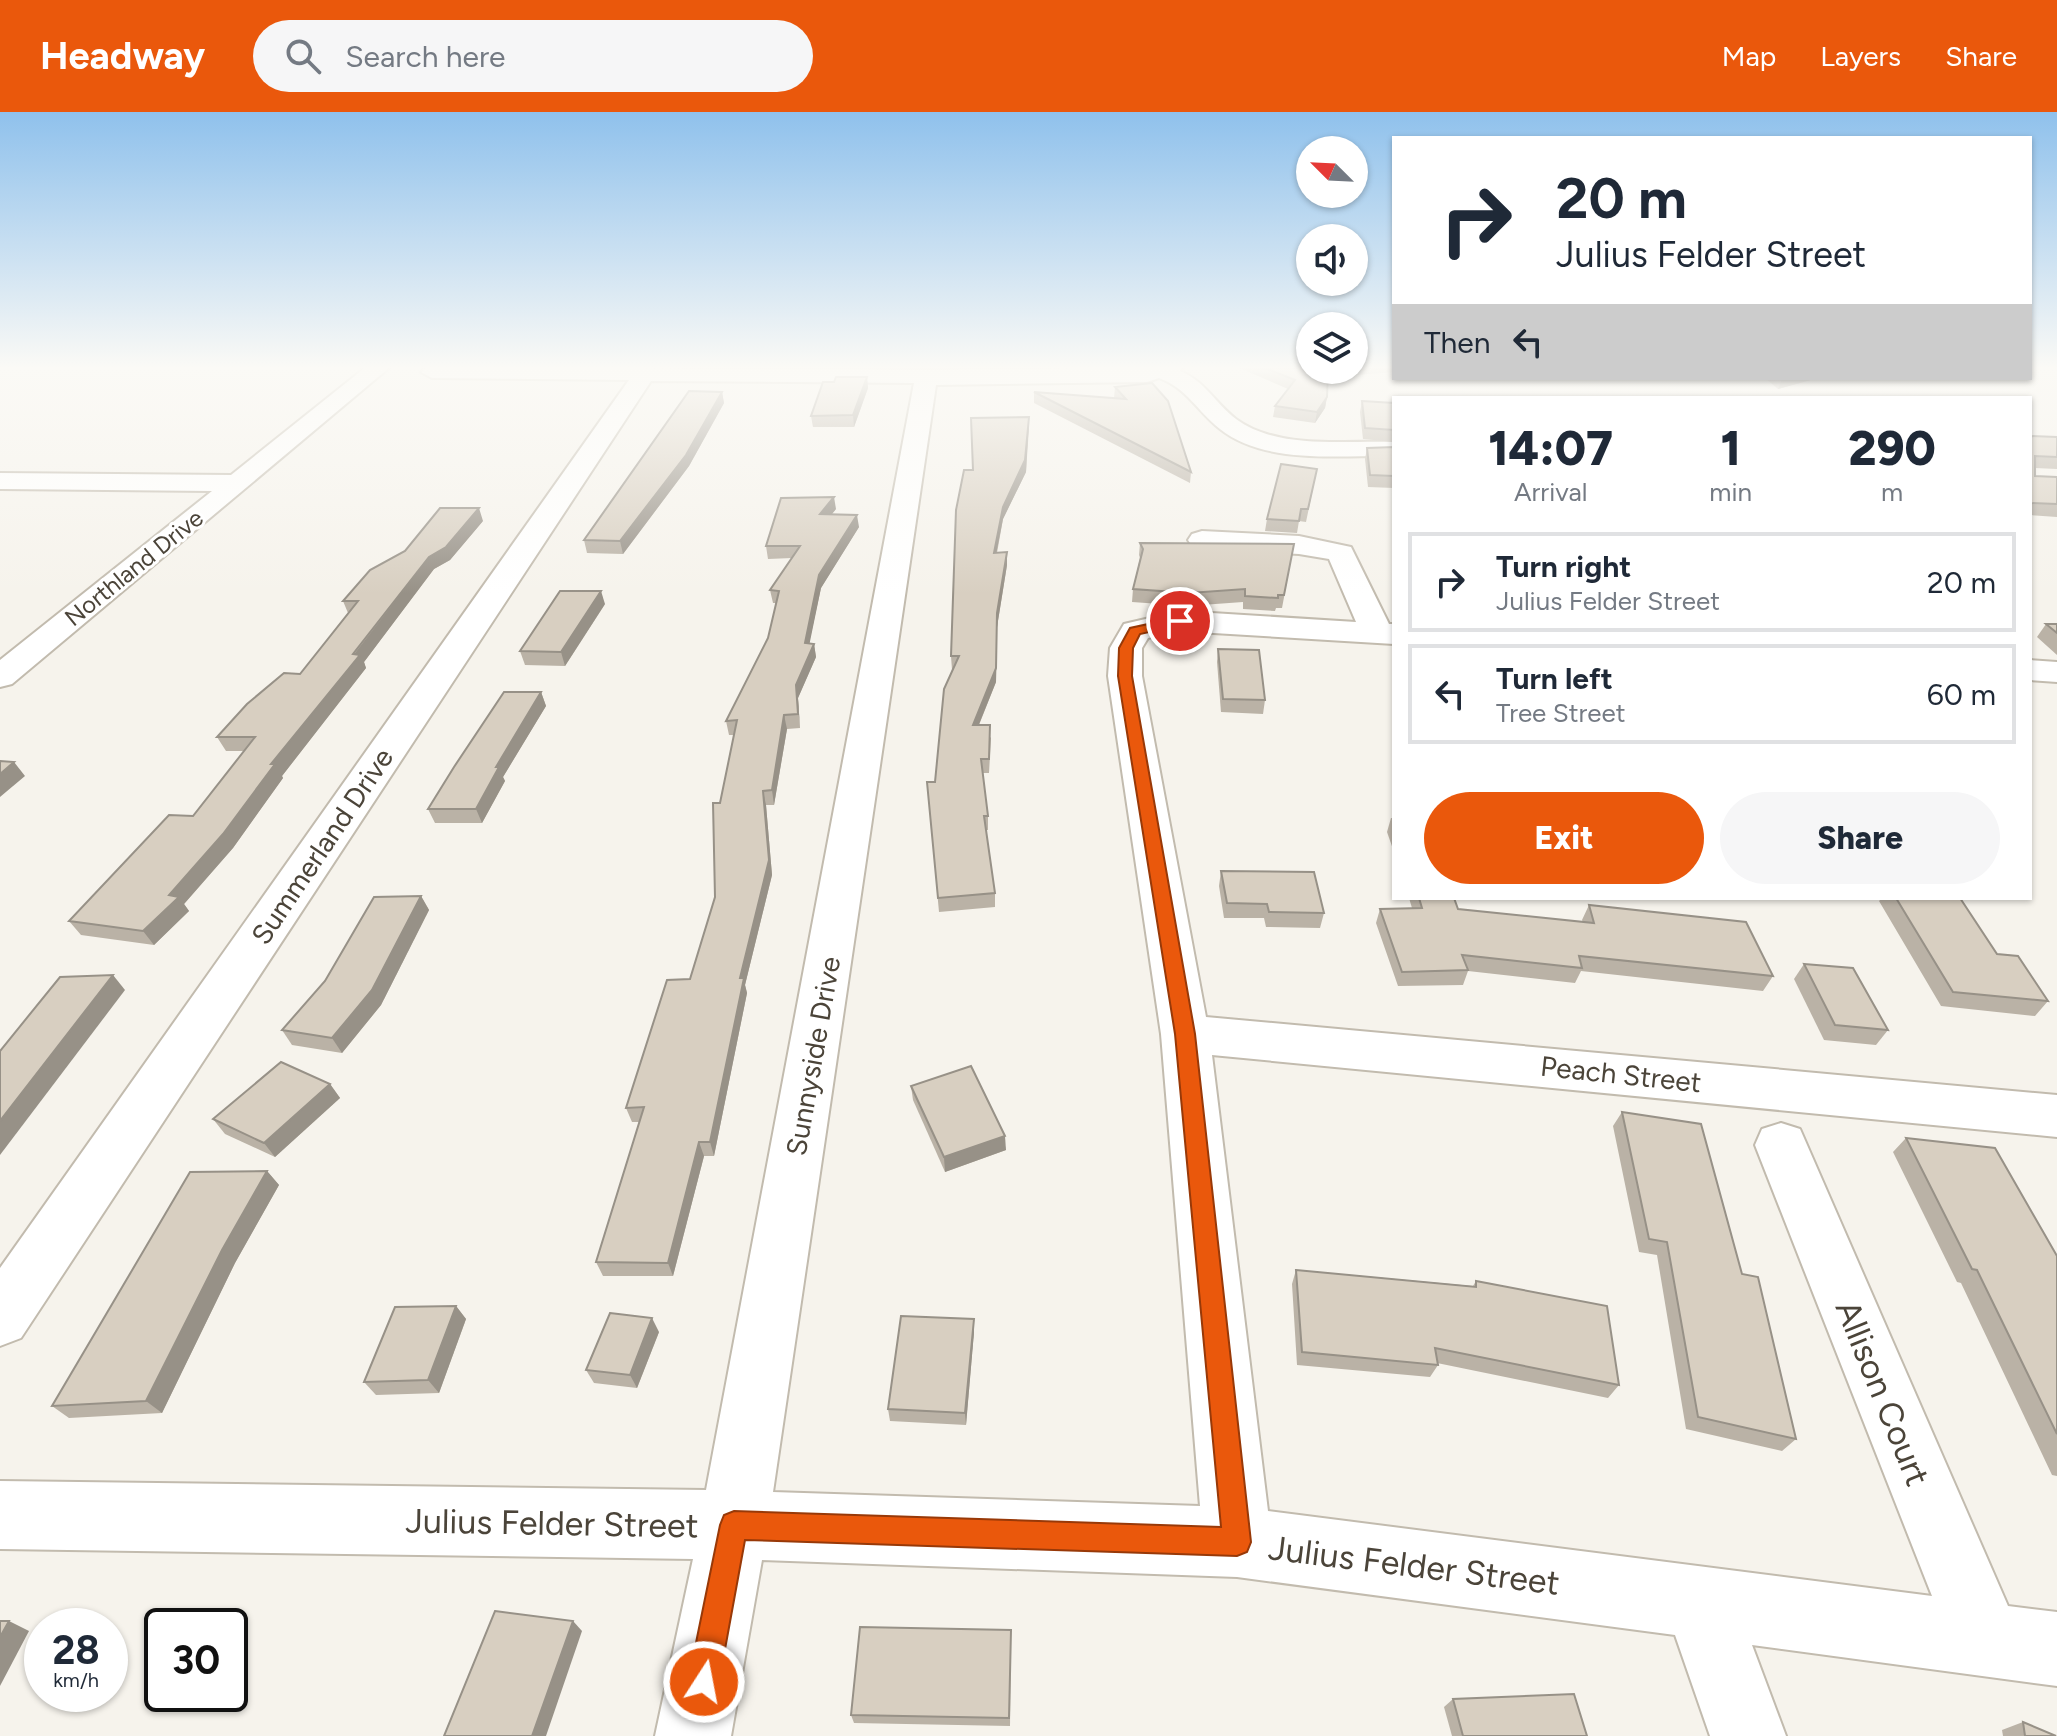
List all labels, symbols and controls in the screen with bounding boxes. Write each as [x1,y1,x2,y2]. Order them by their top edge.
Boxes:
search box [253,20,813,92]
text: Headway [40,33,205,79]
icon: search [281,34,325,78]
text: Search here [345,38,505,75]
text: Map [1722,39,1776,73]
text: Layers [1820,39,1901,73]
text: Share [1945,39,2017,73]
north arrow [1296,136,1368,208]
map controls [1296,136,1368,384]
text: 20 m [1556,165,1687,232]
icon: right [1424,168,1528,272]
button: sound [1296,224,1368,296]
text: Julius Felder Street [1556,233,1866,276]
button: layers [1296,312,1368,384]
icon: left [1506,320,1550,364]
text: Then [1424,324,1490,361]
text: 14:07 [1488,419,1613,477]
text: 1 [1720,419,1741,477]
text: 290 [1848,419,1936,477]
text: Arrival [1514,476,1587,508]
text: min [1709,476,1752,508]
text: m [1881,476,1903,508]
street label: Northland Drive [59,503,209,632]
text: Turn right [1496,548,1631,585]
icon: right [1428,560,1472,604]
text: 20 m [1927,564,1996,601]
text: Julius Felder Street [1496,585,1720,617]
pin [1146,587,1214,655]
icon: arrive [1158,599,1202,643]
text: Turn left [1496,660,1613,697]
icon: left [1428,672,1472,716]
text: 60 m [1927,676,1996,713]
text: Tree Street [1496,697,1626,729]
street label: Summerland Drive [244,741,400,951]
button: Exit [1424,792,1704,884]
button: Share [1720,792,2000,884]
street label: Sunnyside Drive [779,954,847,1158]
street label: Peach Street [1539,1049,1703,1099]
street label: Allison Court [1827,1294,1938,1492]
street label: Julius Felder Street [405,1500,699,1547]
street label: Julius Felder Street [1266,1527,1562,1604]
speed limit sign: 30 [144,1608,248,1712]
text: 28 [52,1626,100,1674]
position arrow [662,1640,746,1724]
text: km/h [53,1668,99,1692]

